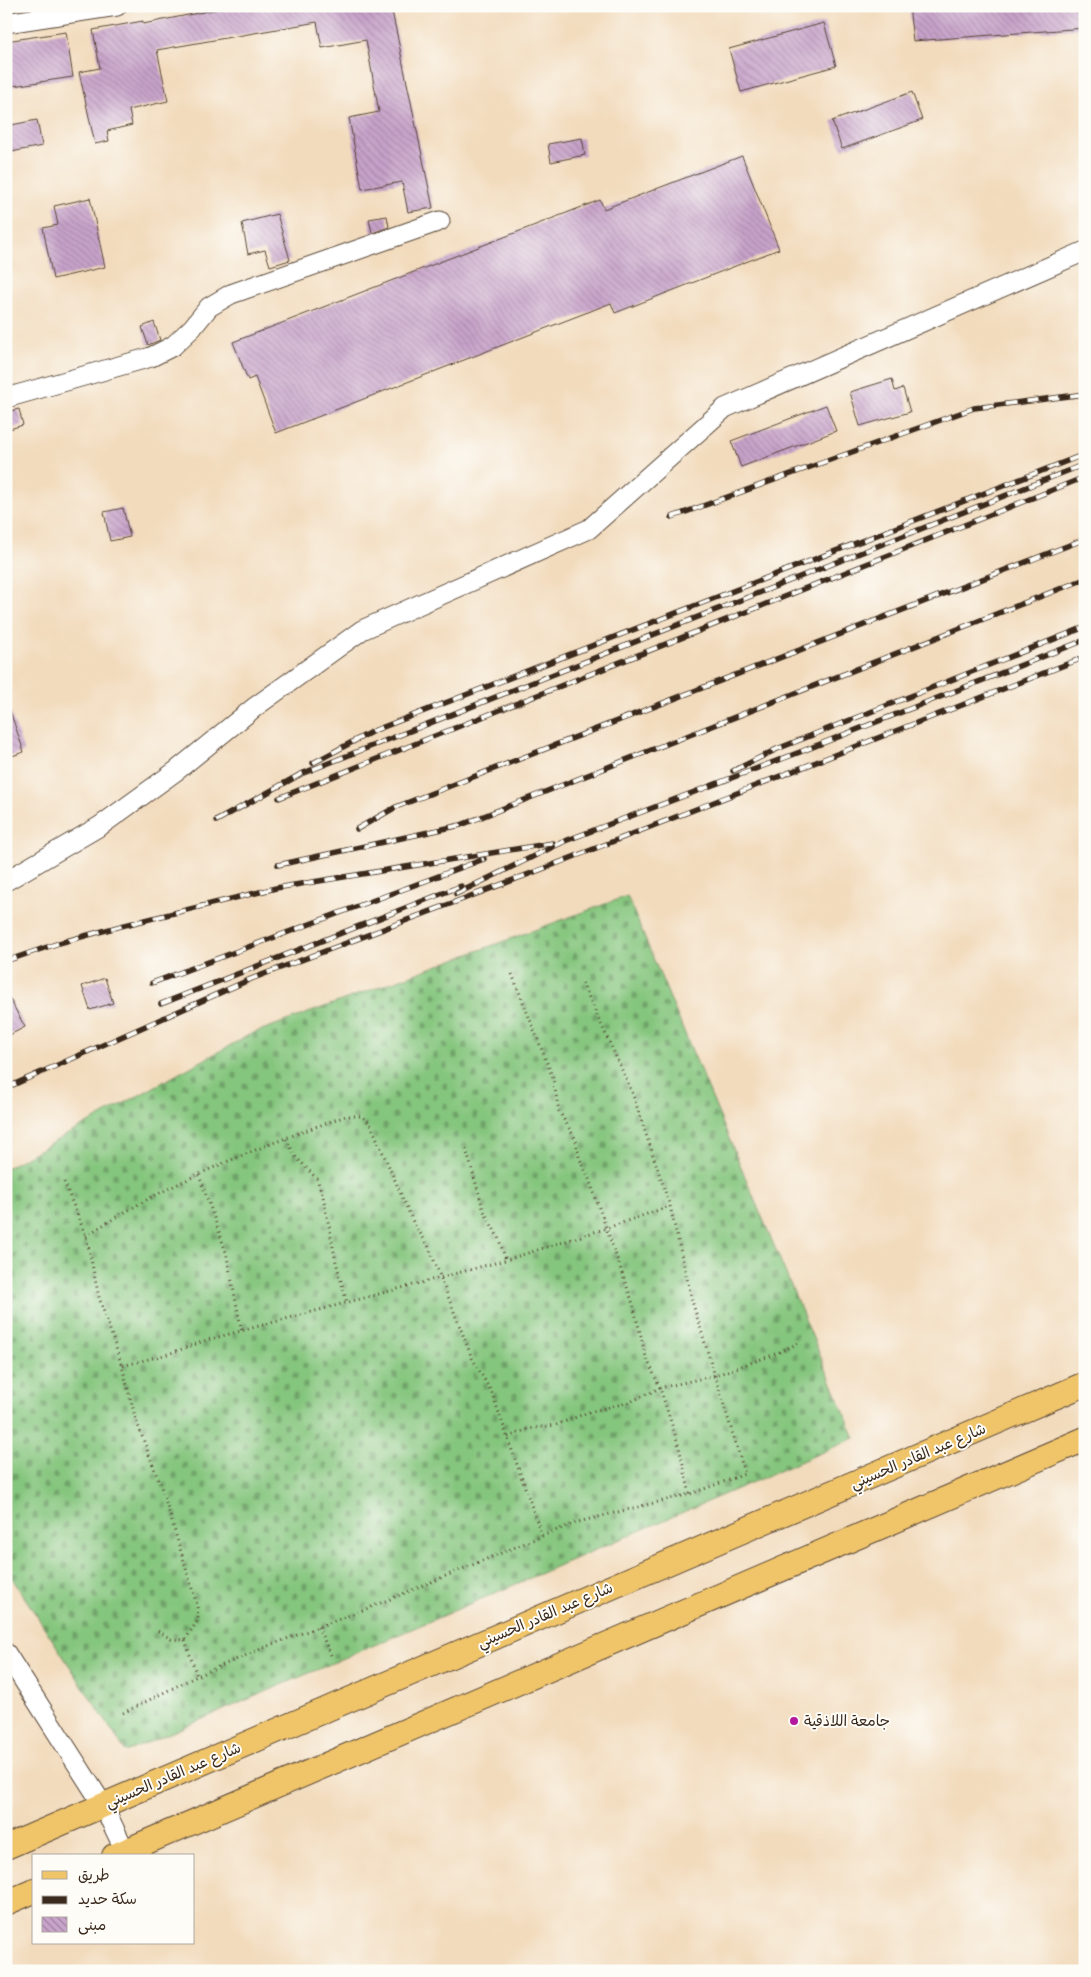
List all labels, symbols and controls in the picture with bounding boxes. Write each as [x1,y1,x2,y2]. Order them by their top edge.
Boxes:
street label: شارع عبد القادر الحسيني [846,1416,990,1496]
street label: شارع عبد القادر الحسيني [473,1575,617,1655]
place label: جامعة اللاذقية [804,1708,890,1734]
marker: جامعة اللاذقية [788,1715,800,1727]
street label: شارع عبد القادر الحسيني [101,1735,245,1815]
legend [32,1854,195,1944]
text: طريق [78,1862,110,1888]
text: سكة حديد [78,1886,137,1912]
text: مبنى [78,1912,106,1938]

